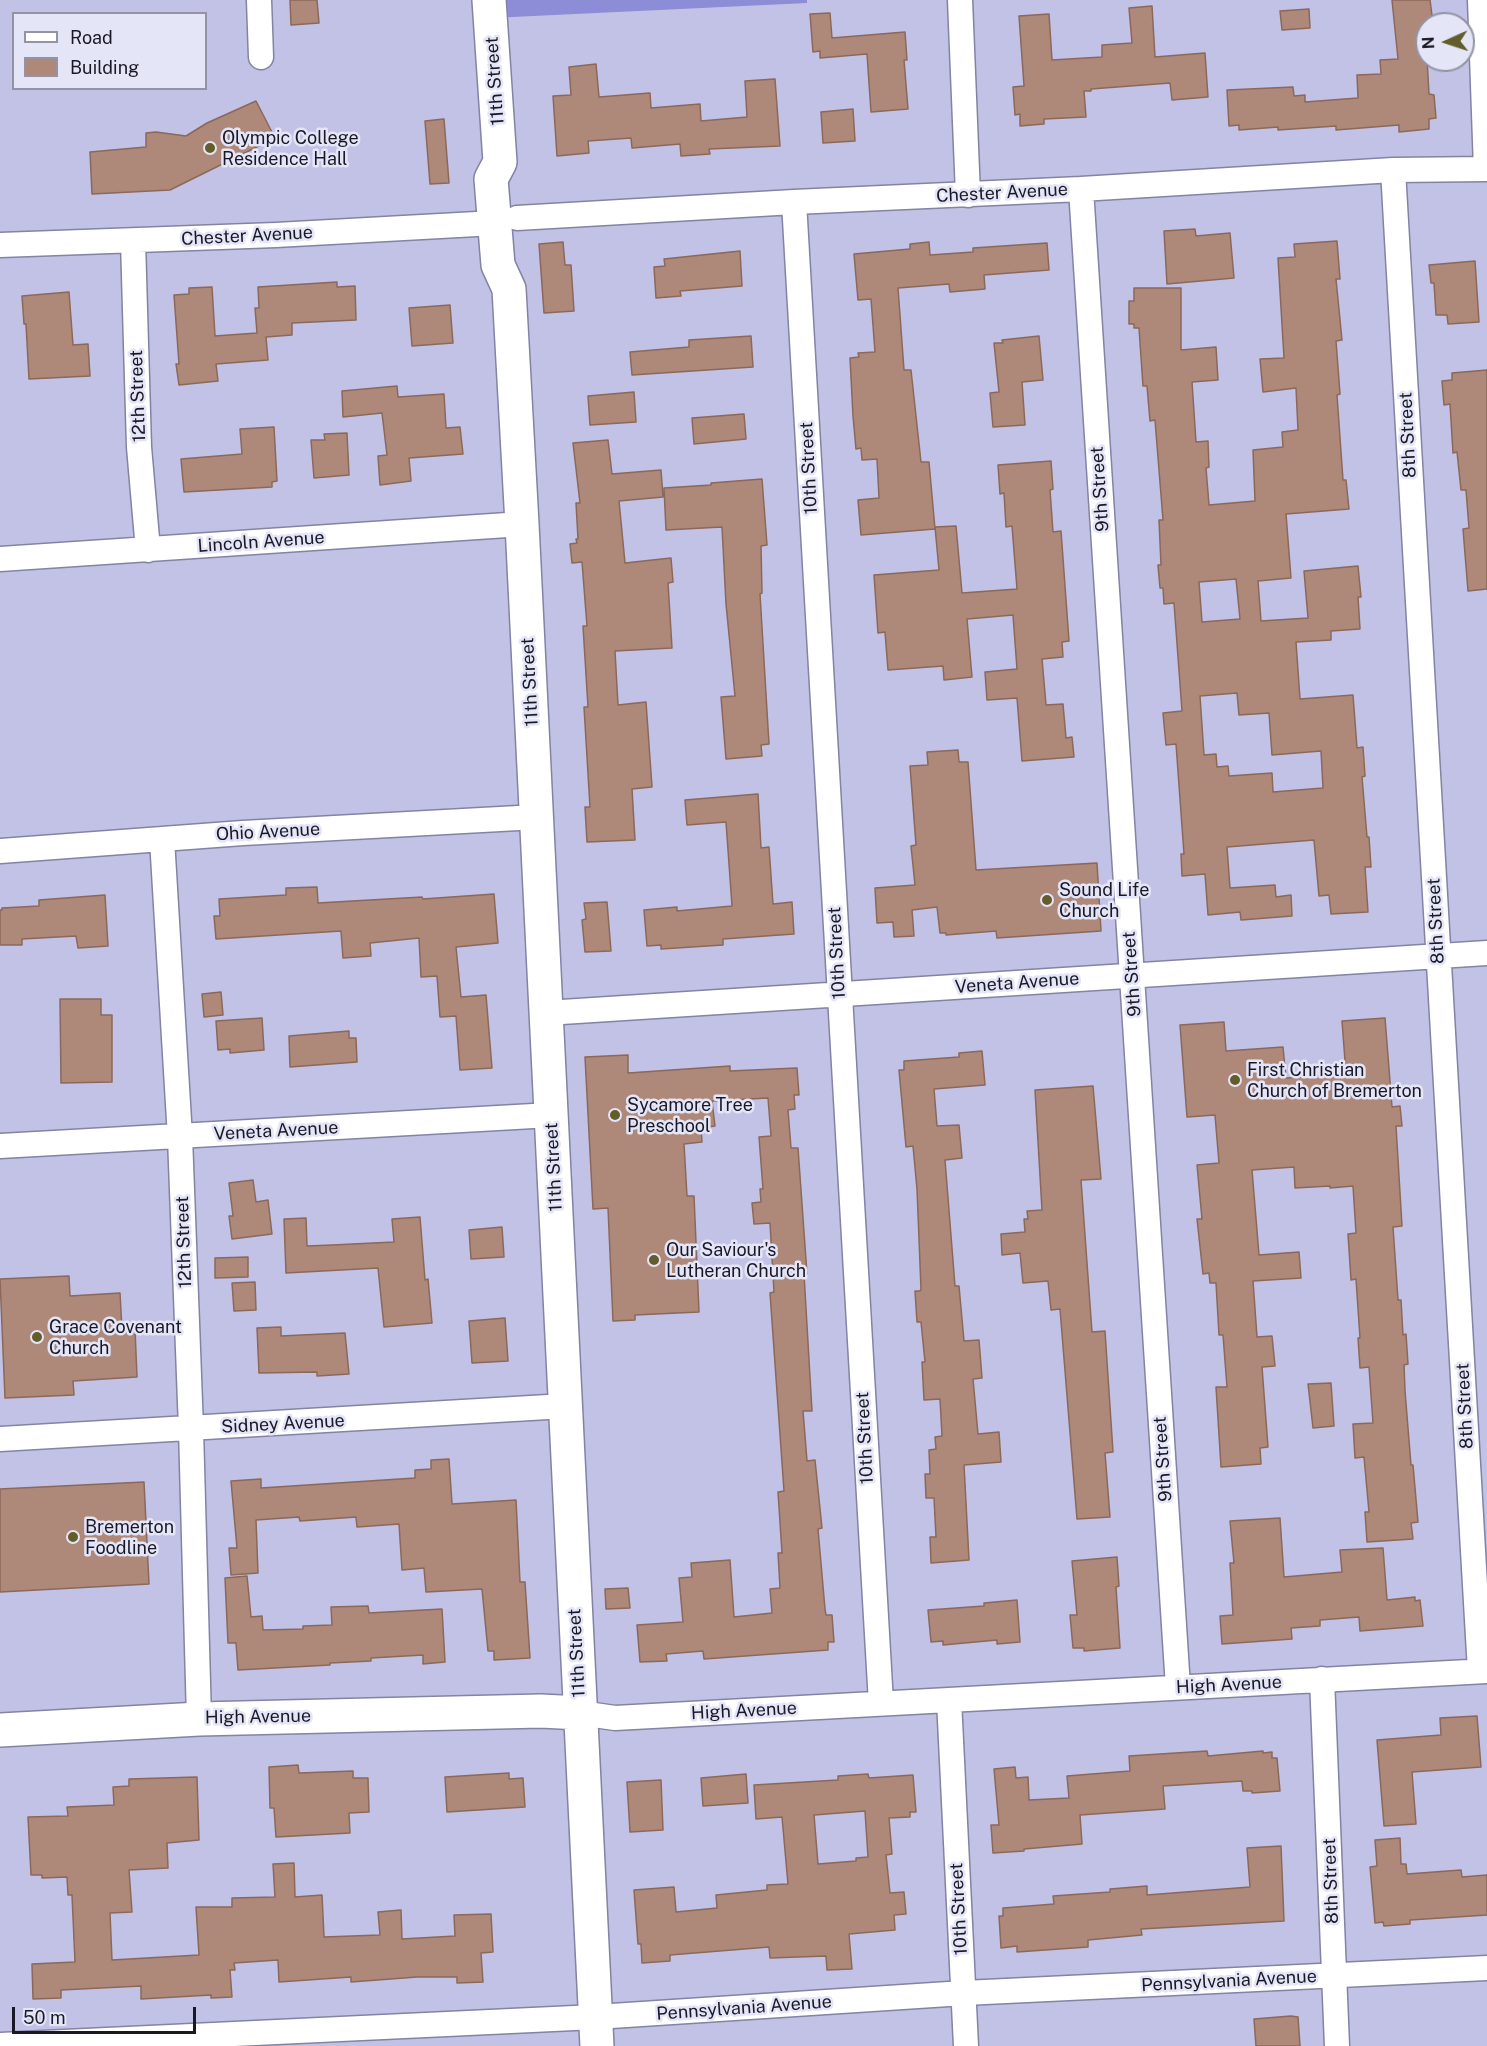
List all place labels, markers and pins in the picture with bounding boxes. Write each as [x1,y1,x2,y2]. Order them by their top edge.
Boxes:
place label: Olympic College Residence Hall [222,127,359,170]
marker: Olympic College Residence Hall [203,141,217,155]
place label: Sound Life Church [1059,879,1149,922]
marker: Sound Life Church [1040,893,1054,907]
place label: First Christian Church of Bremerton [1247,1059,1422,1102]
marker: First Christian Church of Bremerton [1228,1073,1242,1087]
place label: Sycamore Tree Preschool [627,1094,753,1136]
marker: Sycamore Tree Preschool [608,1108,622,1122]
place label: Our Saviour's Lutheran Church [666,1239,806,1282]
marker: Our Saviour's Lutheran Church [647,1253,661,1267]
place label: Grace Covenant Church [49,1316,182,1358]
marker: Grace Covenant Church [30,1330,44,1344]
place label: Bremerton Foodline [85,1516,174,1558]
marker: Bremerton Foodline [66,1530,80,1544]

